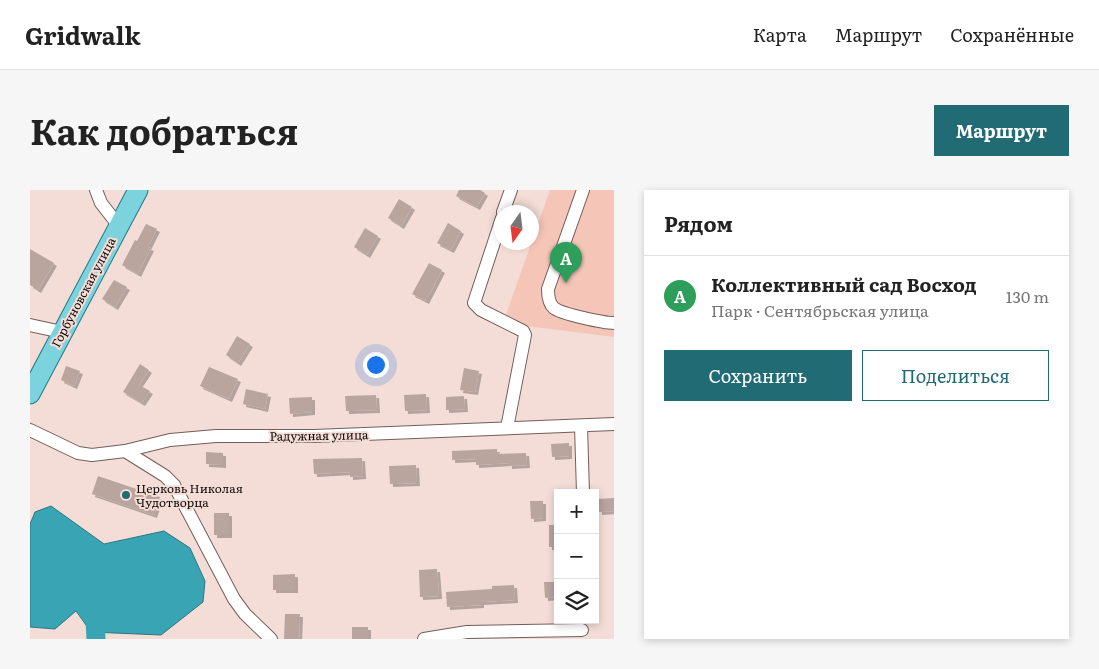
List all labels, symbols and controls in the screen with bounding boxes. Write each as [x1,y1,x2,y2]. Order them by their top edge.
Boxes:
text: Gridwalk [25,17,141,52]
text: Карта [753,21,807,48]
text: Маршрут [835,21,922,48]
text: Сохранённые [950,21,1074,48]
text: Как добраться [30,104,298,156]
button: Маршрут [934,105,1069,156]
north arrow [494,205,539,250]
text: Рядом [664,207,733,238]
street label: Горбуновская улица [46,233,120,350]
pin: A [550,242,582,283]
text: Коллективный сад Восход [711,270,977,298]
text: A [674,284,686,308]
text: 130 m [1006,284,1049,308]
text: Парк · Сентябрьская улица [711,298,929,322]
button: Сохранить [664,350,852,401]
button: Поделиться [862,350,1049,401]
your location [363,352,389,378]
street label: Радужная улица [269,425,369,445]
place label: Церковь Николая Чудотворца [136,479,243,511]
marker: Церковь Николая Чудотворца [120,489,132,501]
map controls [554,489,599,624]
button: + [554,489,599,534]
button: − [554,534,599,579]
button: layers [554,579,599,624]

